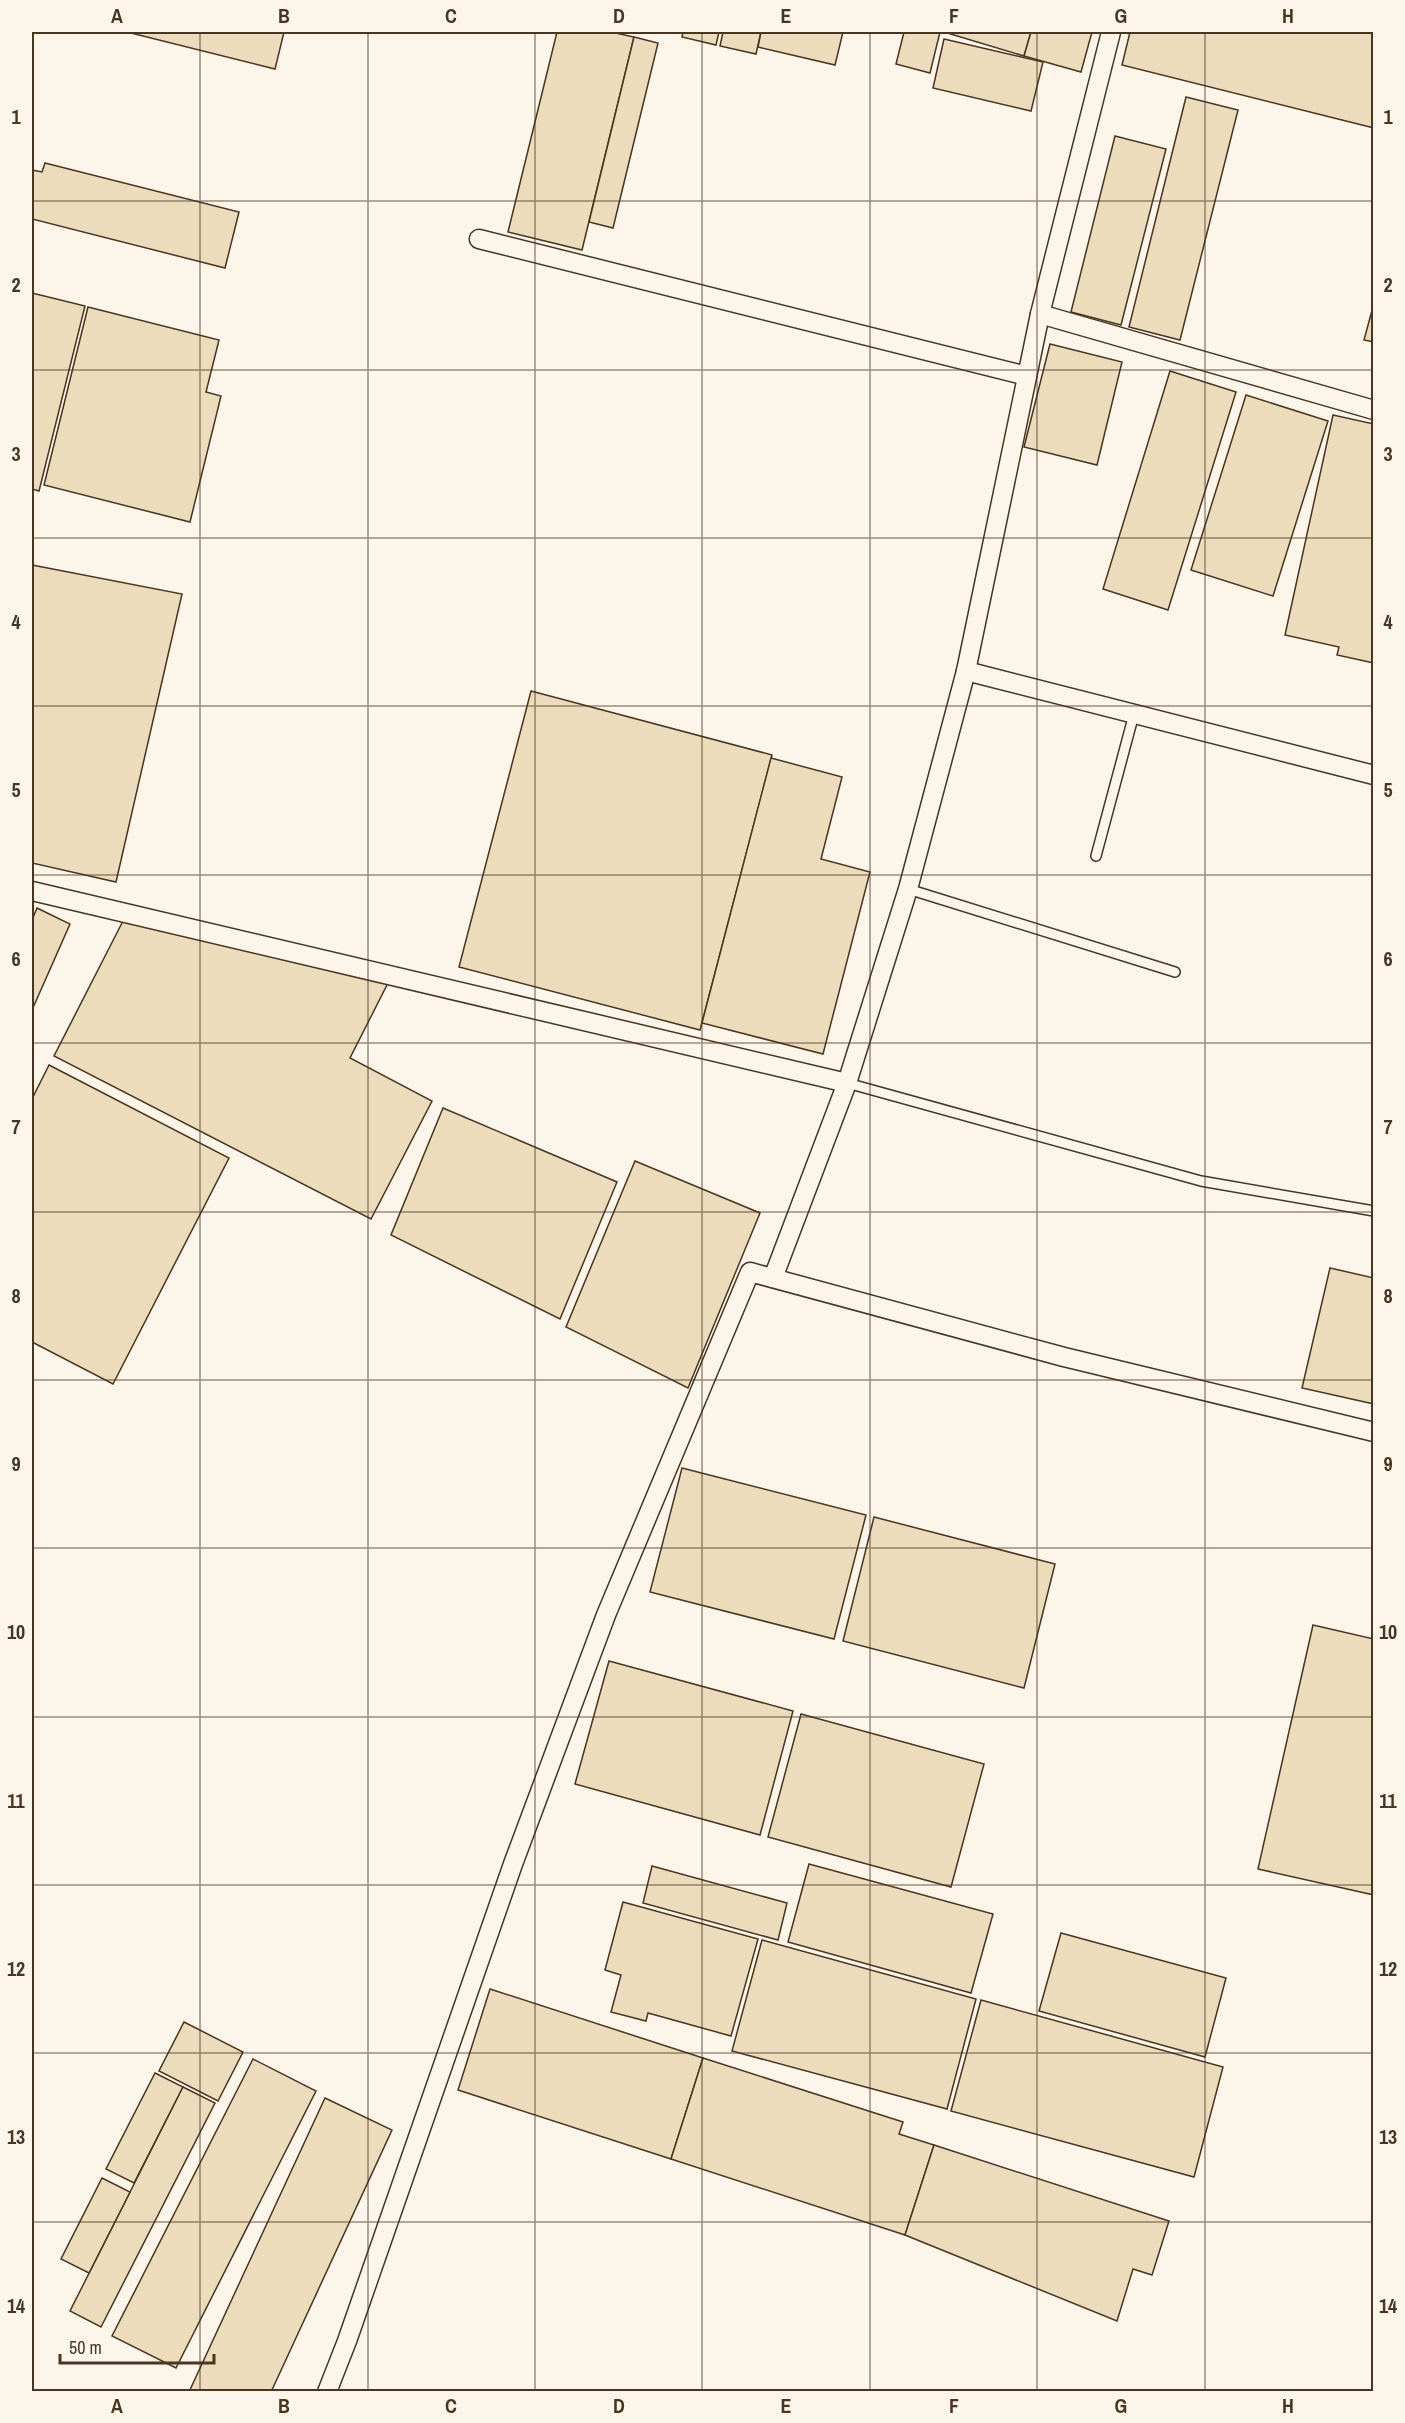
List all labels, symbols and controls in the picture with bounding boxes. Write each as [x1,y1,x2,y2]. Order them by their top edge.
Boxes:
text: A [111,2,123,29]
text: B [278,2,290,29]
text: C [445,2,457,29]
text: D [613,2,625,29]
text: E [781,2,792,29]
text: F [949,2,959,29]
text: G [1115,2,1127,29]
text: H [1282,2,1294,29]
text: 1 [11,103,21,130]
text: 1 [1383,103,1393,130]
text: 2 [11,271,21,298]
text: 2 [1383,271,1393,298]
text: 3 [11,440,21,467]
text: 3 [1383,440,1393,467]
text: 4 [11,608,21,635]
text: 4 [1383,608,1393,635]
text: 5 [11,776,21,803]
text: 5 [1383,776,1393,803]
text: 6 [11,945,21,972]
text: 6 [1383,945,1393,972]
text: 7 [11,1113,21,1140]
text: 7 [1383,1113,1393,1140]
text: 8 [11,1282,21,1309]
text: 8 [1383,1282,1393,1309]
text: 9 [11,1450,21,1477]
text: 9 [1383,1450,1393,1477]
text: 10 [7,1618,25,1645]
text: 10 [1379,1618,1397,1645]
text: 11 [7,1787,26,1814]
text: 11 [1379,1787,1398,1814]
text: 12 [7,1955,25,1982]
text: 12 [1379,1955,1397,1982]
text: 13 [7,2123,25,2150]
text: 13 [1379,2123,1397,2150]
text: 14 [7,2292,25,2319]
text: 14 [1379,2292,1397,2319]
scale bar [60,2327,214,2365]
text: 50 m [69,2335,102,2360]
text: A [111,2392,123,2419]
text: B [278,2392,290,2419]
text: C [445,2392,457,2419]
text: D [613,2392,625,2419]
text: E [781,2392,792,2419]
text: F [949,2392,959,2419]
text: G [1115,2392,1127,2419]
text: H [1282,2392,1294,2419]

